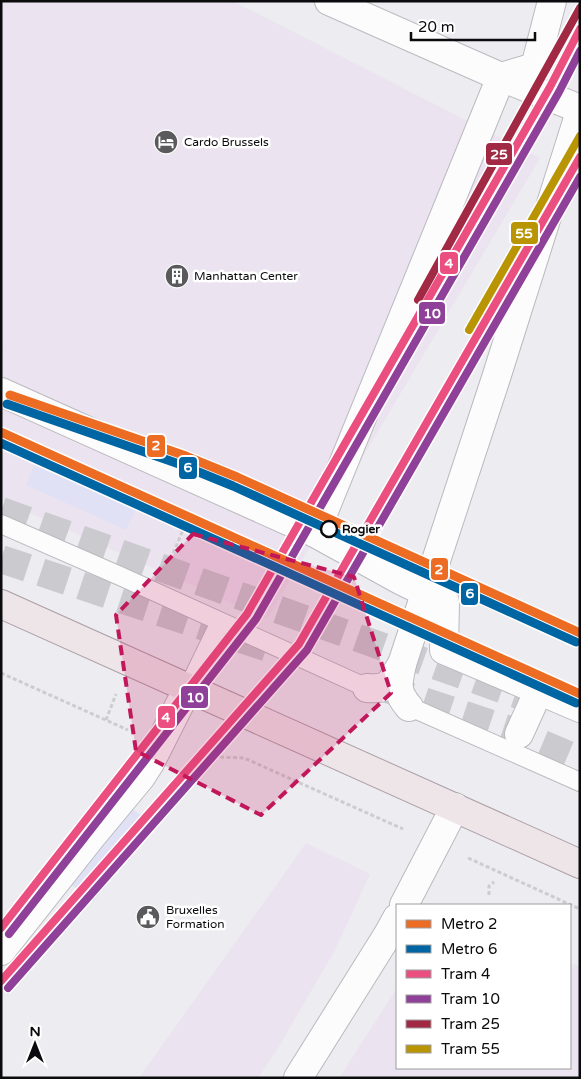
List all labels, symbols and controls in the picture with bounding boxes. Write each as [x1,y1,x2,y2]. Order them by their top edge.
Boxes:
scale bar [411,10,535,42]
text: 20 m [418,18,455,36]
hotel icon: Cardo Brussels [153,129,179,155]
place label: Cardo Brussels [184,135,269,149]
line badge: 25 [485,142,513,166]
text: 25 [490,146,508,163]
line badge: 55 [510,221,539,245]
text: 55 [515,225,533,242]
line badge: 4 [439,251,459,275]
text: 4 [445,255,454,272]
building icon: Manhattan Center [164,263,190,289]
place label: Manhattan Center [194,269,298,283]
line badge: 10 [418,301,446,325]
text: 10 [423,305,441,322]
line badge: 2 [146,434,166,458]
text: 2 [152,437,161,454]
line badge: 6 [178,456,198,480]
text: 6 [184,459,193,476]
marker: Rogier [320,520,338,538]
place label: Rogier [342,522,380,537]
line badge: 2 [430,557,449,581]
text: 2 [435,561,444,578]
line badge: 6 [460,582,479,606]
text: 6 [466,585,475,602]
line badge: 10 [180,685,209,709]
text: 10 [186,689,204,706]
line badge: 4 [157,705,176,729]
text: 4 [162,709,171,726]
place label: Bruxelles Formation [166,903,225,931]
public building icon: Bruxelles Formation [135,904,161,930]
legend [396,904,571,1069]
text: Metro 2 [441,915,497,933]
text: Metro 6 [441,940,497,958]
text: Tram 4 [441,965,491,983]
text: Tram 10 [441,990,500,1008]
text: Tram 25 [441,1015,500,1033]
north arrow [10,1019,60,1069]
text: N [29,1023,41,1040]
text: Tram 55 [441,1040,500,1058]

